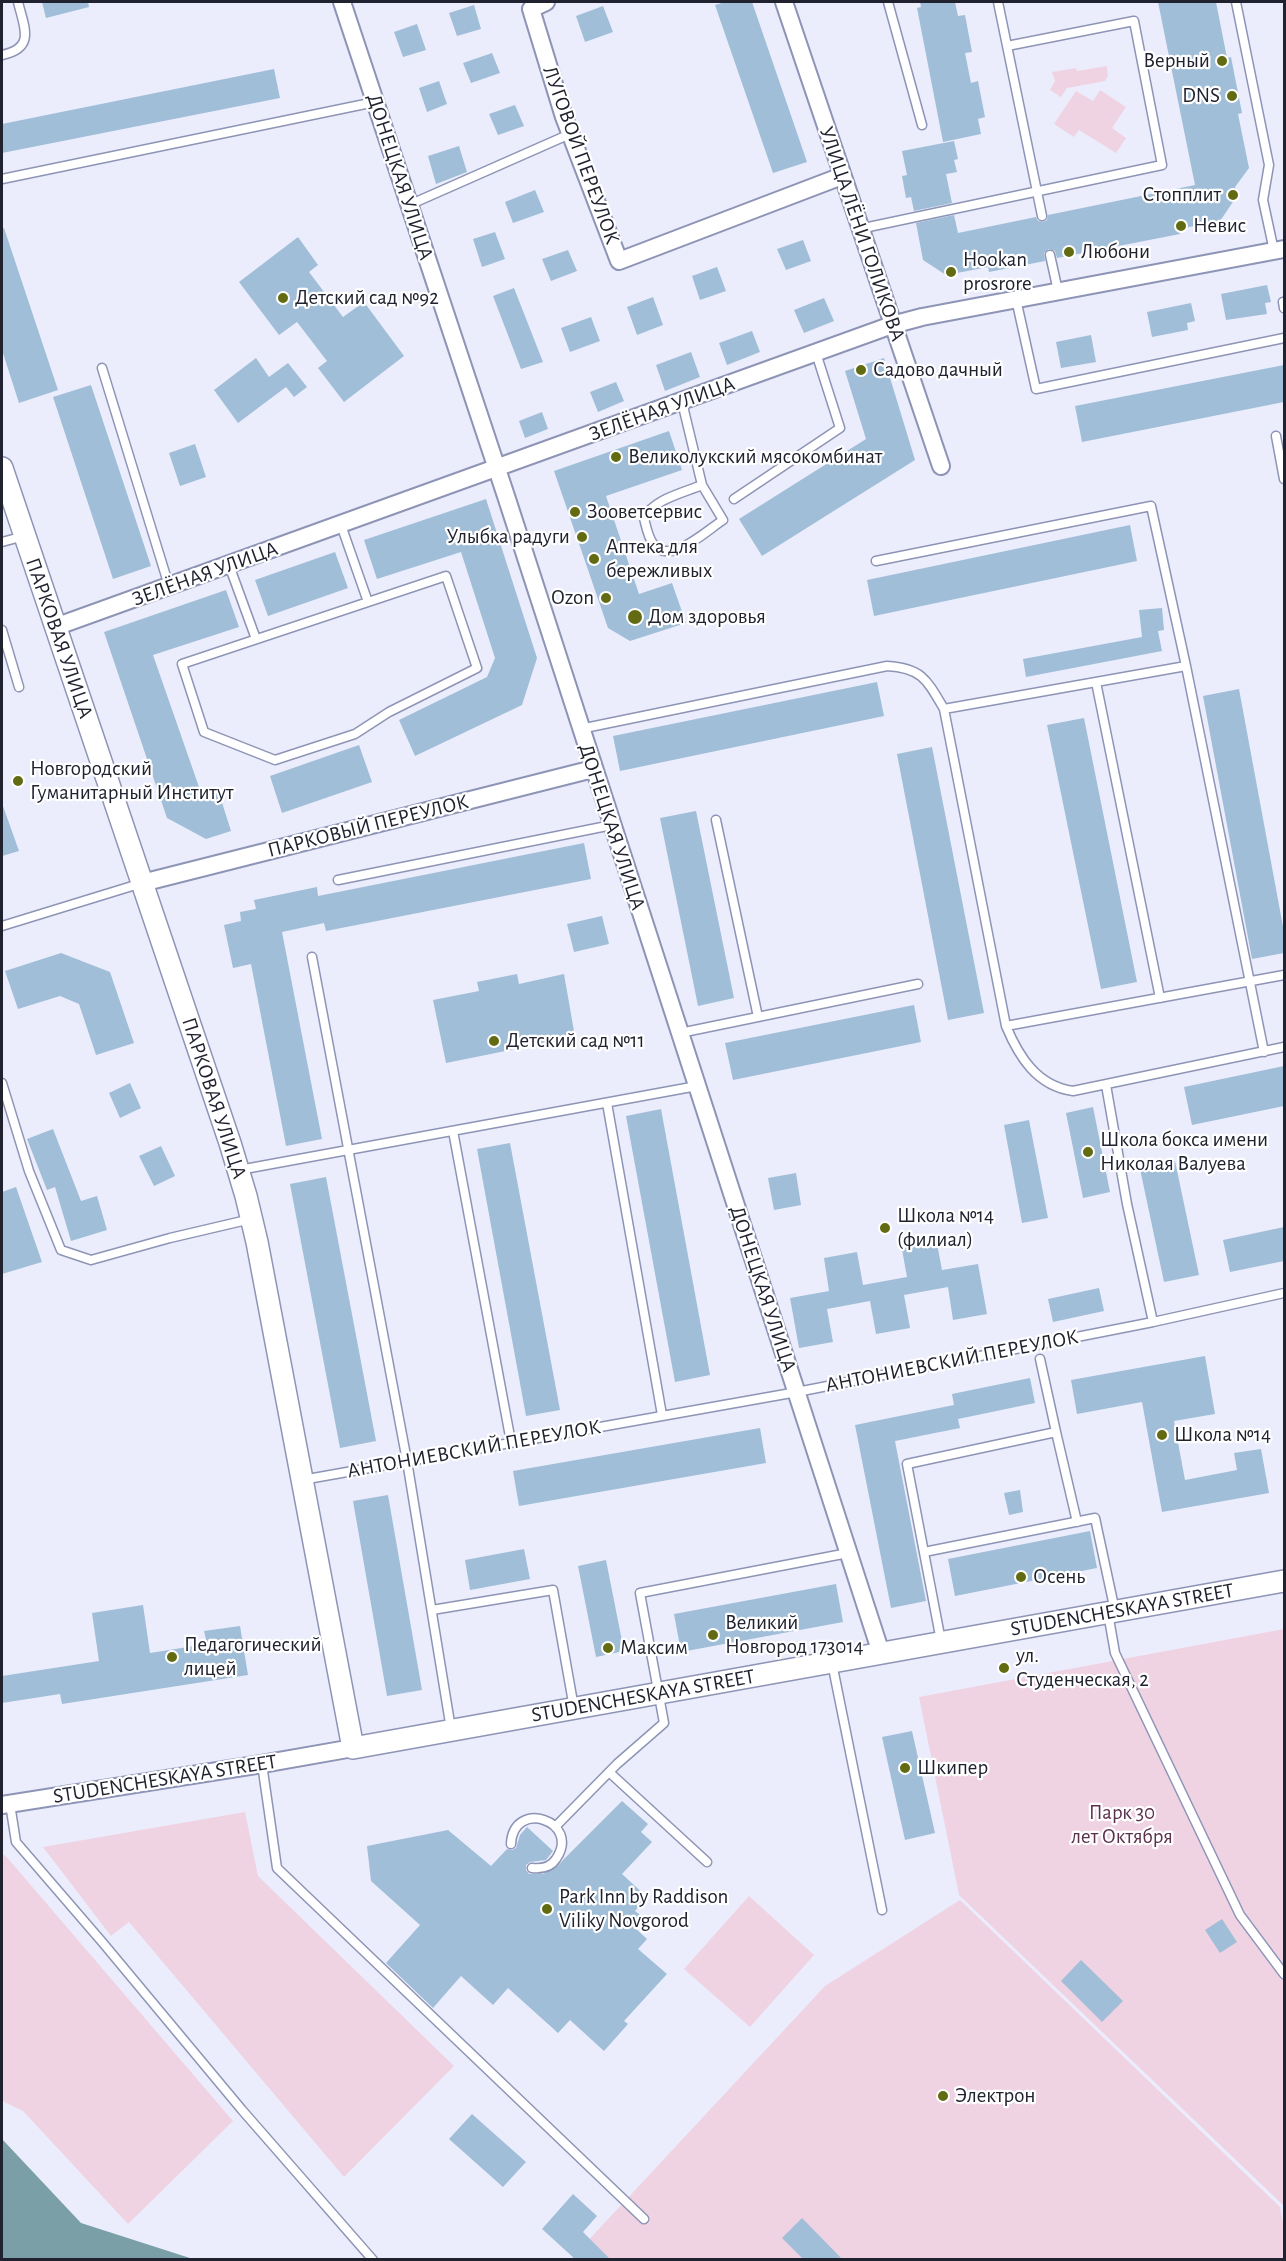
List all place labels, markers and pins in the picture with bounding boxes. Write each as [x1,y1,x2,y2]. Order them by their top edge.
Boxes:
place label: Верный [1143,48,1210,74]
marker: Верный [1215,54,1229,68]
place label: DNS [1182,83,1220,109]
marker: DNS [1225,89,1239,103]
place label: Стопплит [1143,182,1221,208]
marker: Стопплит [1226,188,1240,202]
place label: Невис [1193,213,1246,239]
marker: Невис [1174,219,1188,233]
place label: Любони [1081,239,1150,265]
marker: Любони [1062,245,1076,259]
place label: Hookan prosrore [963,247,1032,297]
marker: Hookan prosrore [944,265,958,279]
place label: Детский сад №92 [295,285,439,311]
marker: Детский сад №92 [276,291,290,305]
place label: Садово дачный [873,357,1003,383]
marker: Садово дачный [854,363,868,377]
place label: Великолукский мясокомбинат [628,444,882,470]
marker: Великолукский мясокомбинат [609,450,623,464]
place label: Зооветсервис [587,499,702,525]
marker: Зооветсервис [568,505,582,519]
place label: Улыбка радуги [447,524,570,550]
marker: Улыбка радуги [575,530,589,544]
place label: Аптека для бережливых [606,534,712,584]
marker: Аптека для бережливых [587,552,601,566]
place label: Ozon [551,585,594,611]
marker: Ozon [599,591,613,605]
place label: Дом здоровья [648,604,766,630]
marker: Дом здоровья [626,608,644,626]
place label: Новгородский Гуманитарный Институт [30,756,233,806]
marker: Новгородский Гуманитарный Институт [11,774,25,788]
place label: Детский сад №11 [506,1028,645,1054]
marker: Детский сад №11 [487,1034,501,1048]
place label: Школа бокса имени Николая Валуева [1100,1127,1268,1177]
marker: Школа бокса имени Николая Валуева [1081,1145,1095,1159]
place label: Школа №14 (филиал) [897,1203,994,1253]
marker: Школа №14 (филиал) [878,1221,892,1235]
place label: Школа №14 [1174,1422,1271,1448]
marker: Школа №14 [1155,1428,1169,1442]
place label: Осень [1033,1564,1085,1590]
marker: Осень [1014,1570,1028,1584]
place label: Великий Новгород 173014 [725,1610,864,1660]
marker: Великий Новгород 173014 [706,1628,720,1642]
place label: Педагогический лицей [184,1632,322,1682]
place label: Максим [620,1635,688,1661]
marker: Максим [601,1641,615,1655]
place label: ул. Студенческая, 2 [1016,1643,1149,1693]
marker: Педагогический лицей [165,1650,179,1664]
marker: ул. Студенческая, 2 [997,1661,1011,1675]
place label: Шкипер [917,1755,988,1781]
marker: Шкипер [898,1761,912,1775]
place label: Park Inn by Raddison Viliky Novgorod [559,1884,728,1934]
marker: Park Inn by Raddison Viliky Novgorod [540,1902,554,1916]
place label: Электрон [955,2083,1035,2109]
marker: Электрон [936,2089,950,2103]

